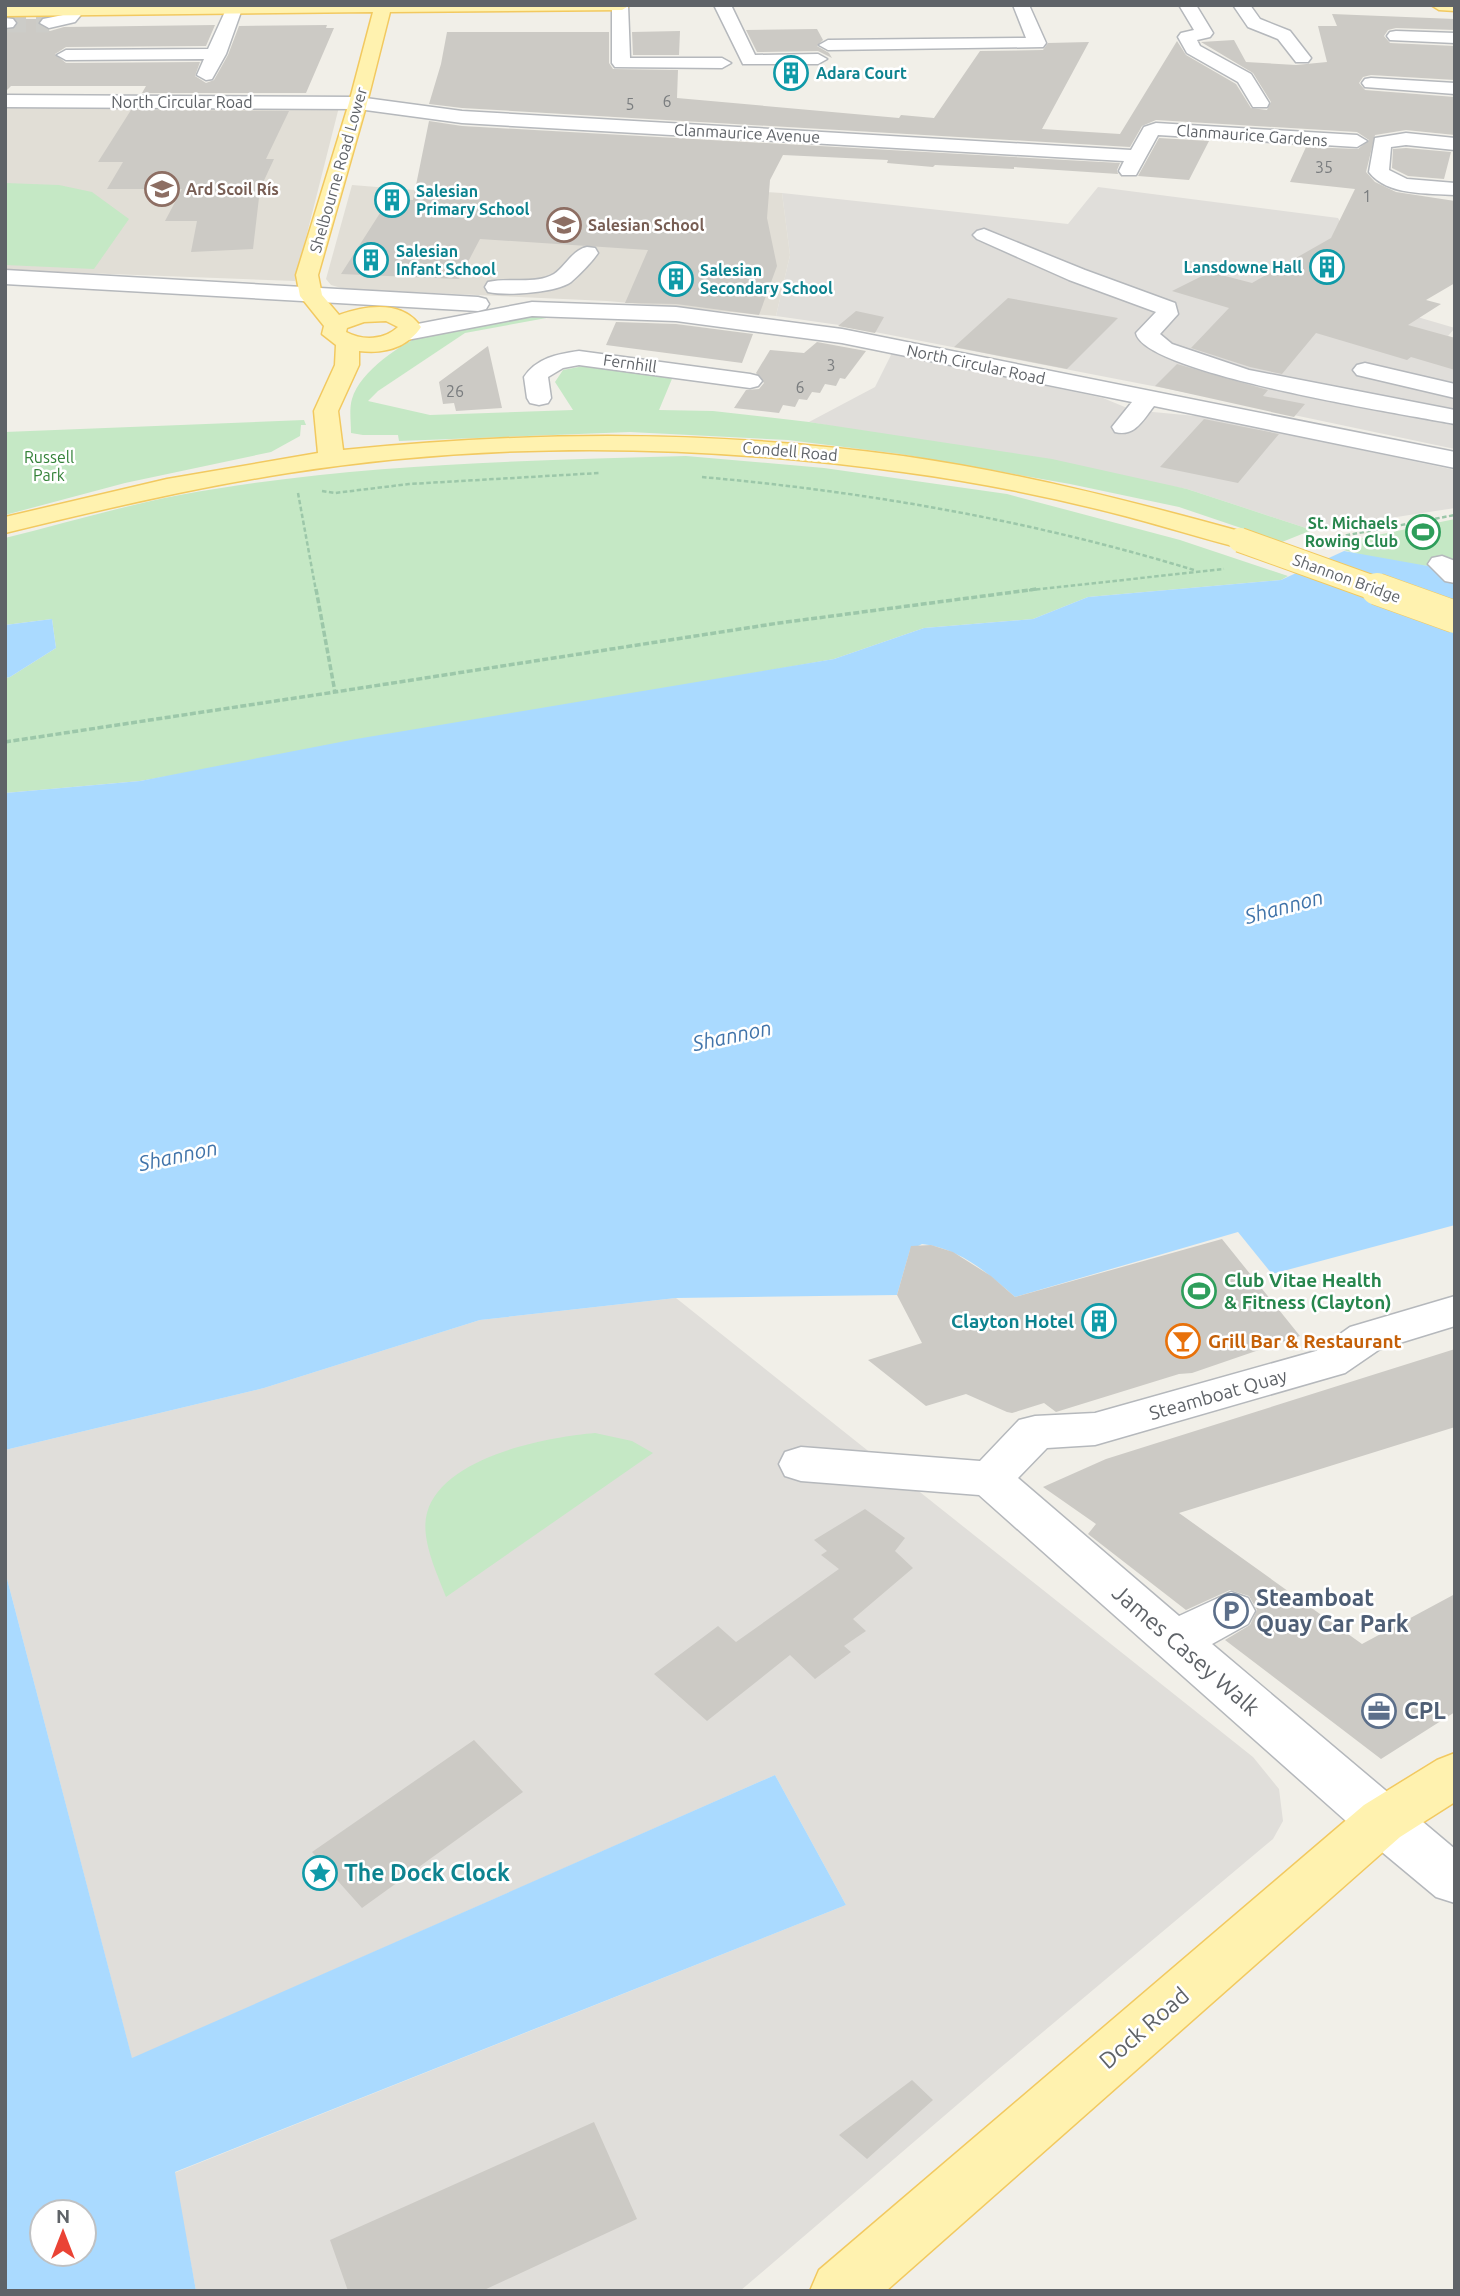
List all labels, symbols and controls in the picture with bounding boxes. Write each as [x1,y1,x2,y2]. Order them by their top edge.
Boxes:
building icon: Adara Court [772,54,810,92]
place label: Adara Court [816,64,907,82]
street label: Shelbourne Road Lower [306,85,370,255]
house number: 6 [662,92,672,110]
street label: North Circular Road [111,93,253,111]
house number: 5 [625,95,635,113]
street label: Clanmaurice Avenue [673,120,821,146]
street label: Clanmaurice Gardens [1176,121,1328,149]
house number: 35 [1315,158,1333,176]
school or university icon: Ard Scoil Rís [143,170,181,208]
place label: Ard Scoil Rís [186,180,279,198]
building icon: Salesian Primary School [373,181,411,219]
place label: Salesian Primary School [416,182,530,218]
house number: 1 [1362,187,1372,205]
school or university icon: Salesian School [545,206,583,244]
place label: Salesian School [588,216,704,234]
building icon: Salesian Infant School [352,241,390,279]
place label: Salesian Infant School [396,242,496,278]
building icon: Lansdowne Hall [1308,248,1346,286]
place label: Lansdowne Hall [1184,258,1302,276]
building icon: Salesian Secondary School [657,260,695,298]
place label: Salesian Secondary School [700,261,833,297]
street label: North Circular Road [905,341,1047,387]
street label: Fernhill [602,350,658,376]
house number: 3 [826,356,836,374]
house number: 6 [795,378,805,396]
house number: 26 [446,382,464,400]
street label: Condell Road [742,438,838,464]
park label: Russell Park [24,448,74,484]
sports icon: St. Michaels Rowing Club [1404,513,1442,551]
place label: St. Michaels Rowing Club [1305,514,1398,550]
street label: Shannon Bridge [1291,550,1403,606]
water label: Shannon [1241,884,1326,928]
water label: Shannon [689,1015,773,1055]
water label: Shannon [135,1135,219,1175]
place label: Club Vitae Health & Fitness (Clayton) [1224,1269,1392,1313]
sports icon: Club Vitae Health & Fitness (Clayton) [1180,1272,1218,1310]
building icon: Clayton Hotel [1080,1302,1118,1340]
place label: Clayton Hotel [951,1310,1074,1332]
bar icon: Grill Bar & Restaurant [1164,1322,1202,1360]
place label: Grill Bar & Restaurant [1208,1330,1402,1352]
street label: Steamboat Quay [1147,1364,1289,1424]
street label: James Casey Walk [1108,1579,1265,1720]
place label: Steamboat Quay Car Park [1256,1585,1409,1636]
parking icon: Steamboat Quay Car Park [1212,1592,1250,1630]
office icon: CPL [1360,1692,1398,1730]
place label: CPL [1404,1698,1446,1723]
place icon: The Dock Clock [301,1854,339,1892]
place label: The Dock Clock [344,1860,510,1885]
street label: Dock Road [1094,1982,1193,2073]
north arrow [28,2198,98,2268]
text: N [56,2205,70,2227]

